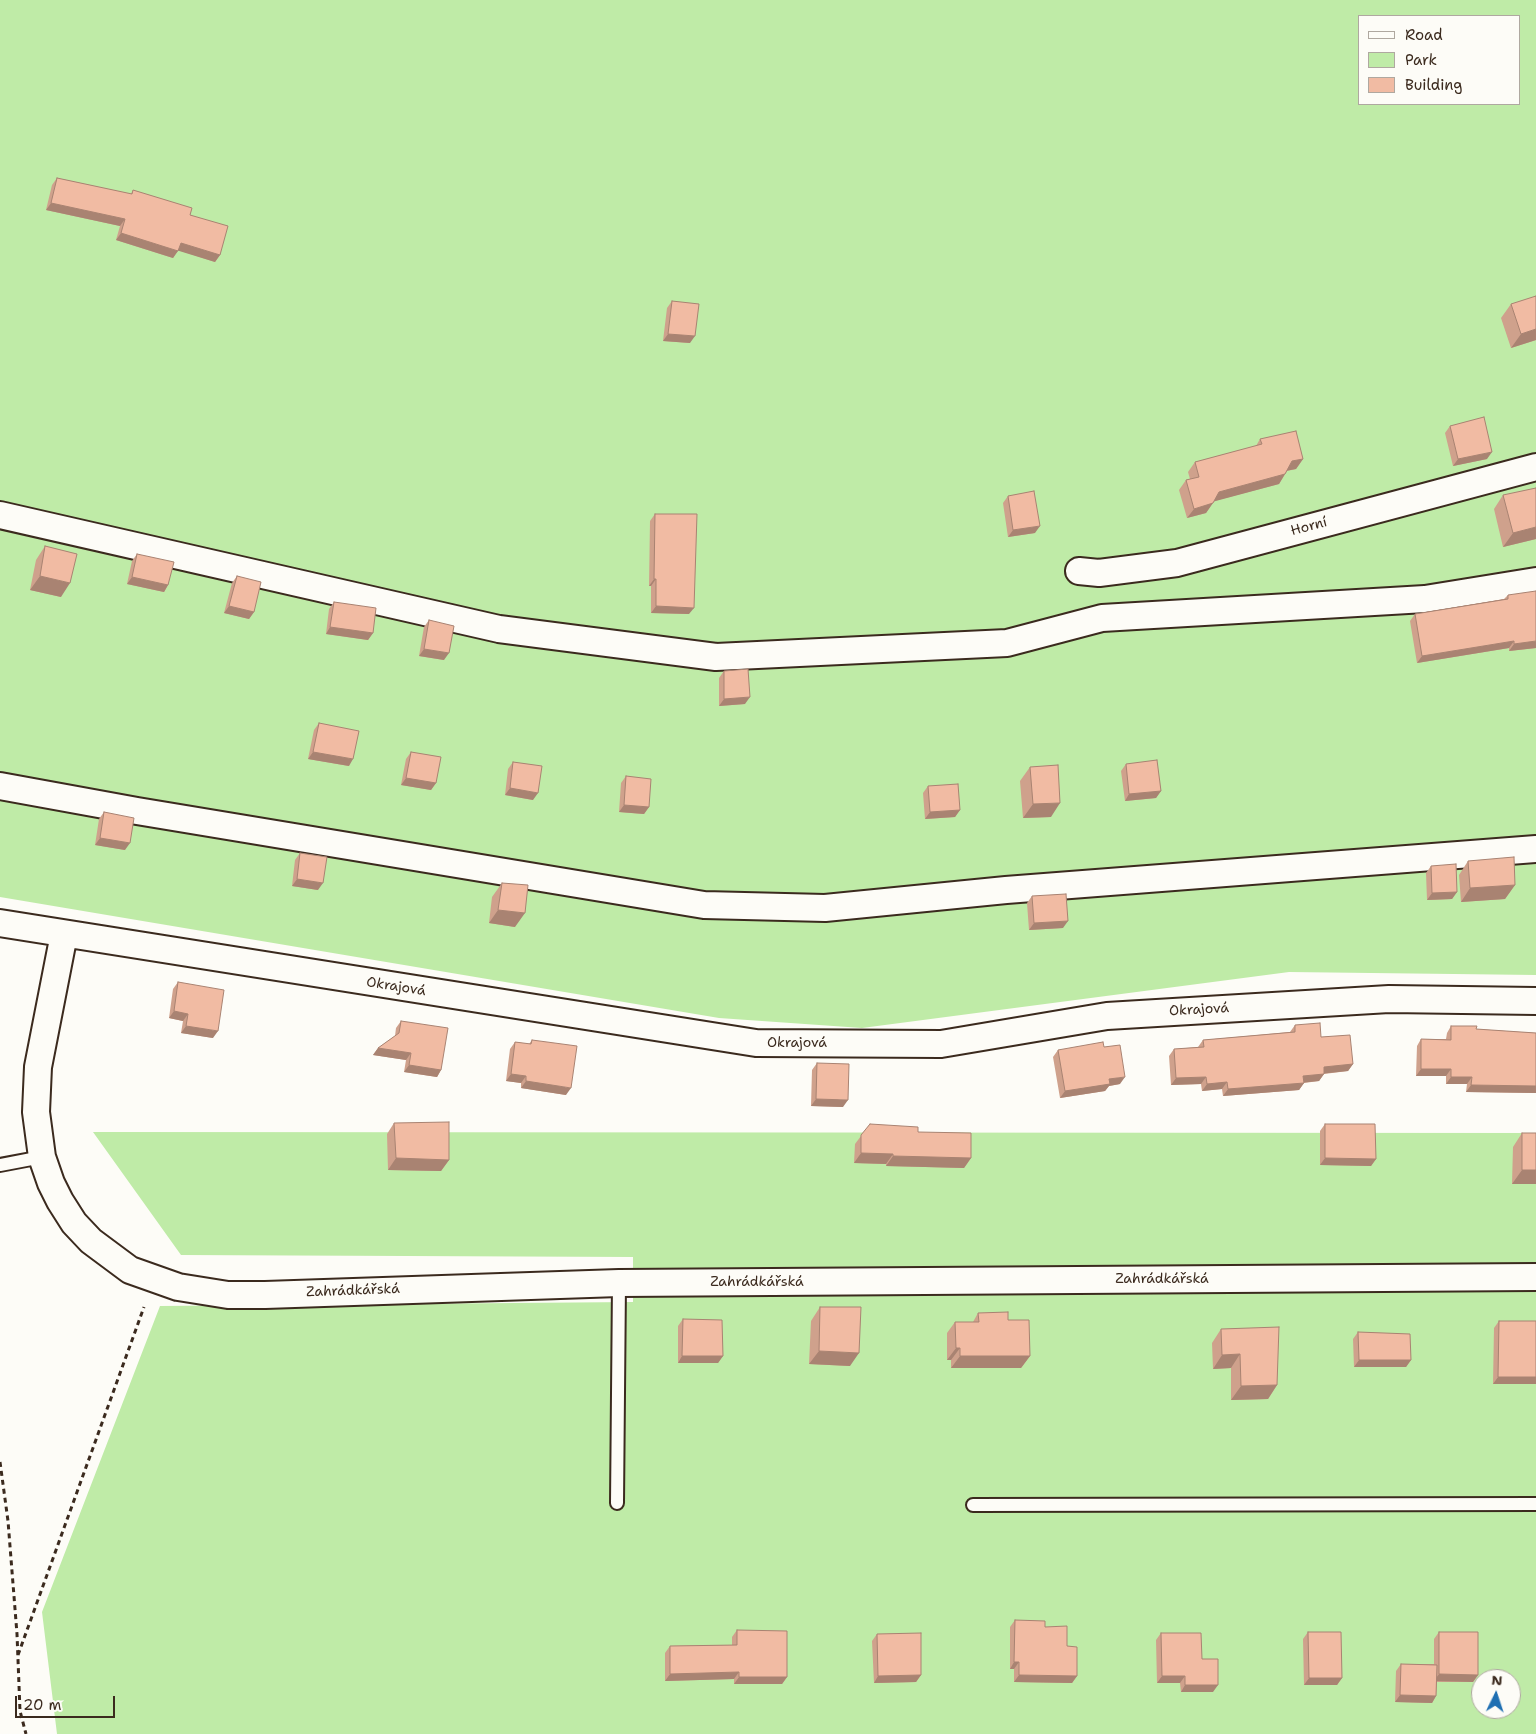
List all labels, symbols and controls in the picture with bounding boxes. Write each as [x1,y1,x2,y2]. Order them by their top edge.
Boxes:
legend [1358,15,1521,105]
text: Road [1405,25,1443,45]
text: Park [1405,50,1437,70]
text: Building [1405,75,1462,95]
street label: Horní [1289,514,1329,540]
street label: Okrajová [365,974,427,1000]
street label: Okrajová [1169,1000,1229,1020]
street label: Okrajová [767,1035,827,1051]
street label: Zahrádkářská [1115,1271,1209,1287]
street label: Zahrádkářská [710,1274,804,1290]
street label: Zahrádkářská [306,1281,400,1301]
north arrow [1471,1669,1521,1719]
text: N [1491,1671,1503,1689]
scale bar [18,1686,118,1718]
text: 20 m [23,1695,62,1715]

